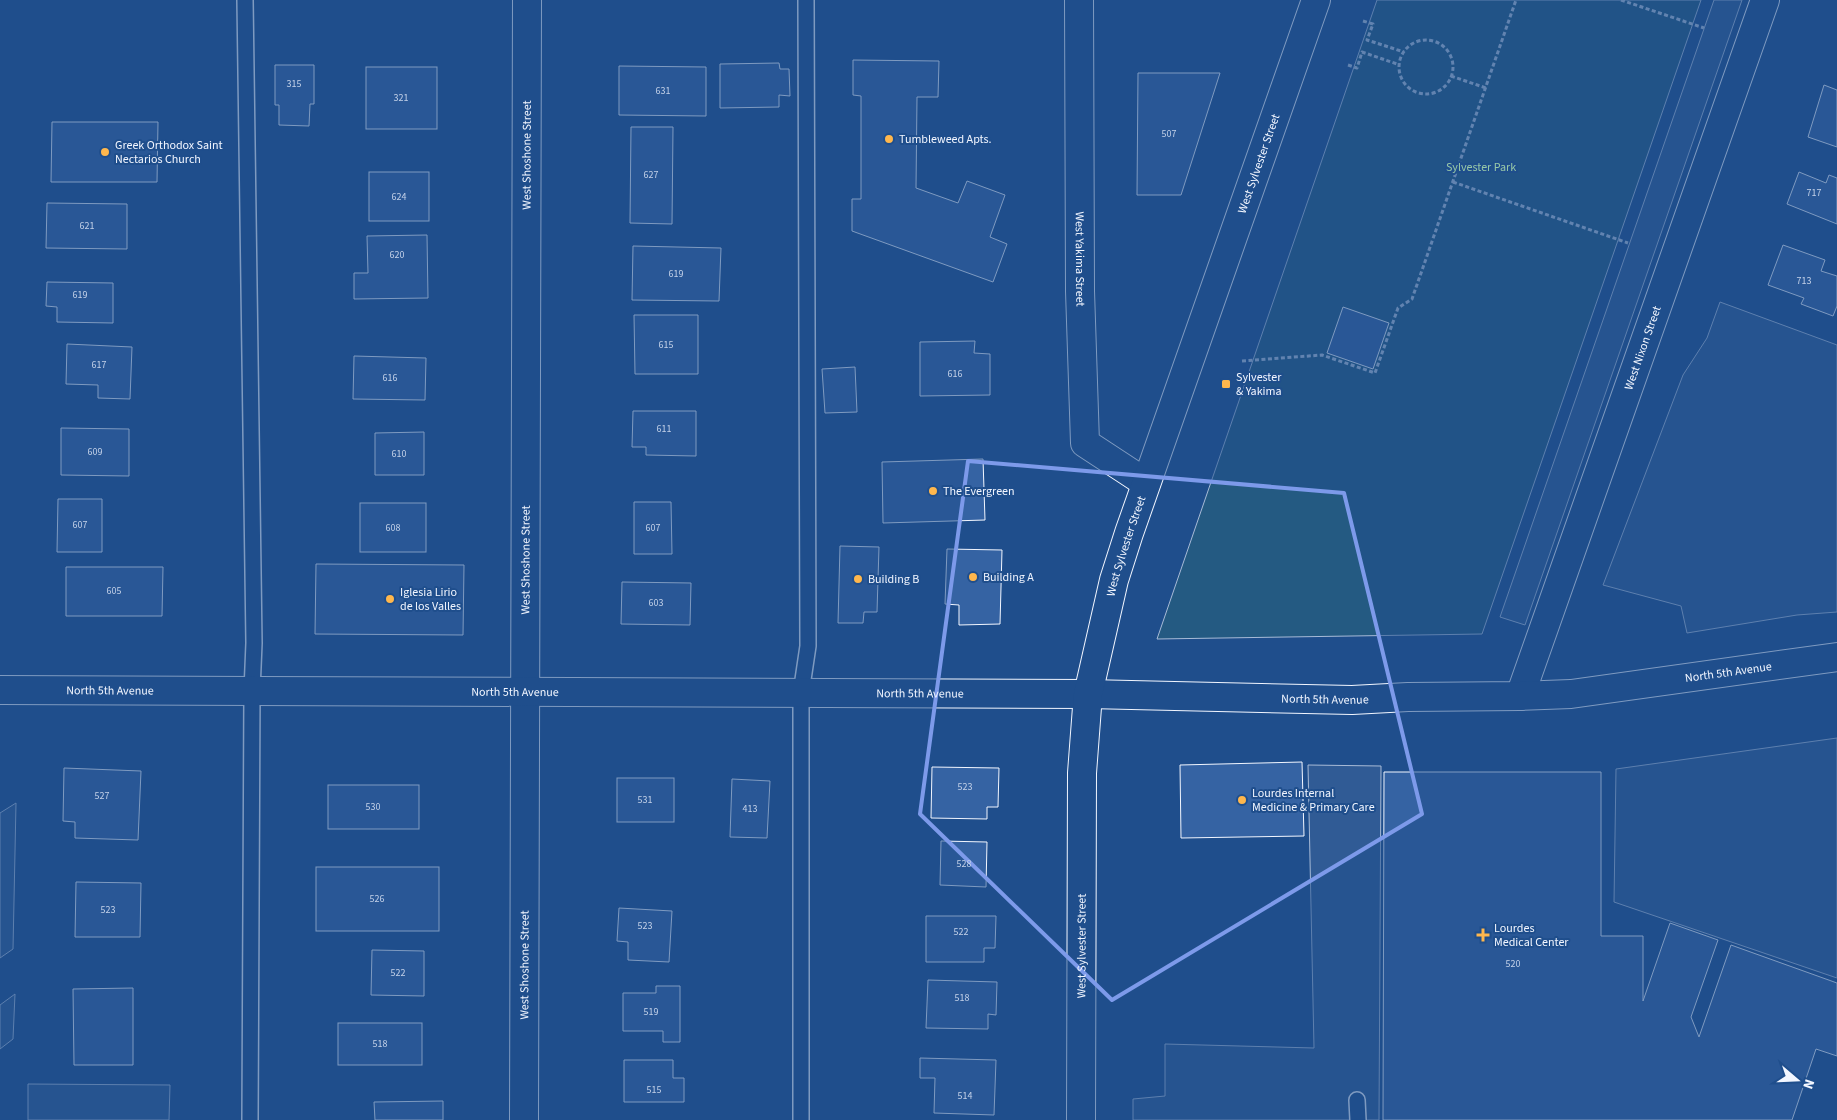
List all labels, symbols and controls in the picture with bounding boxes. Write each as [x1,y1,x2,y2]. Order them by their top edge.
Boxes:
house number: 315 [287,77,301,91]
house number: 631 [656,84,670,98]
house number: 321 [394,91,408,105]
street label: West Shoshone Street [518,100,535,210]
street label: West Sylvester Street [1233,111,1284,216]
house number: 507 [1162,127,1176,141]
place label: Tumbleweed Apts. [899,131,992,148]
marker: Tumbleweed Apts. [883,133,895,145]
place label: Greek Orthodox Saint Nectarios Church [115,137,223,168]
marker: Greek Orthodox Saint Nectarios Church [99,146,111,158]
park label: Sylvester Park [1446,159,1516,176]
house number: 627 [644,168,658,182]
house number: 717 [1807,186,1821,200]
house number: 624 [392,190,406,204]
street label: West Yakima Street [1071,211,1089,307]
house number: 621 [80,219,94,233]
house number: 620 [390,248,404,262]
house number: 619 [669,267,683,281]
house number: 713 [1797,274,1811,288]
house number: 619 [73,288,87,302]
street label: West Nixon Street [1620,304,1665,392]
house number: 615 [659,338,673,352]
house number: 617 [92,358,106,372]
house number: 616 [948,367,962,381]
place label: Sylvester & Yakima [1236,369,1282,400]
house number: 616 [383,371,397,385]
marker: Sylvester & Yakima [1220,378,1232,390]
house number: 611 [657,422,671,436]
house number: 609 [88,445,102,459]
house number: 610 [392,447,406,461]
place label: The Evergreen [943,483,1015,500]
marker: The Evergreen [927,485,939,497]
street label: West Sylvester Street [1102,494,1150,598]
street label: West Shoshone Street [517,505,534,615]
house number: 607 [73,518,87,532]
house number: 608 [386,521,400,535]
house number: 607 [646,521,660,535]
place label: Building A [983,569,1034,586]
place label: Building B [868,571,919,588]
marker: Building A [967,571,979,583]
marker: Building B [852,573,864,585]
house number: 605 [107,584,121,598]
place label: Iglesia Lirio de los Valles [400,584,461,615]
marker: Iglesia Lirio de los Valles [384,593,396,605]
house number: 603 [649,596,663,610]
street label: North 5th Avenue [1684,658,1773,687]
street label: North 5th Avenue [66,682,154,699]
street label: North 5th Avenue [471,683,559,701]
street label: North 5th Avenue [876,685,964,702]
street label: North 5th Avenue [1281,690,1369,709]
house number: 523 [958,780,972,794]
place label: Lourdes Internal Medicine & Primary Care [1252,785,1375,816]
house number: 527 [95,789,109,803]
house number: 531 [638,793,652,807]
marker: Lourdes Internal Medicine & Primary Care [1236,794,1248,806]
house number: 530 [366,800,380,814]
house number: 413 [743,802,757,816]
house number: 528 [957,857,971,871]
house number: 526 [370,892,384,906]
street label: West Sylvester Street [1073,894,1090,998]
house number: 523 [101,903,115,917]
street label: West Shoshone Street [516,910,533,1020]
house number: 523 [638,919,652,933]
place label: Lourdes Medical Center [1494,920,1569,951]
house number: 522 [954,925,968,939]
marker: Lourdes Medical Center [1476,928,1490,942]
house number: 520 [1506,957,1520,971]
house number: 522 [391,966,405,980]
house number: 518 [955,991,969,1005]
house number: 519 [644,1005,658,1019]
house number: 518 [373,1037,387,1051]
north arrow [1772,1055,1822,1105]
text: N [1797,1076,1819,1092]
house number: 515 [647,1083,661,1097]
house number: 514 [958,1089,972,1103]

